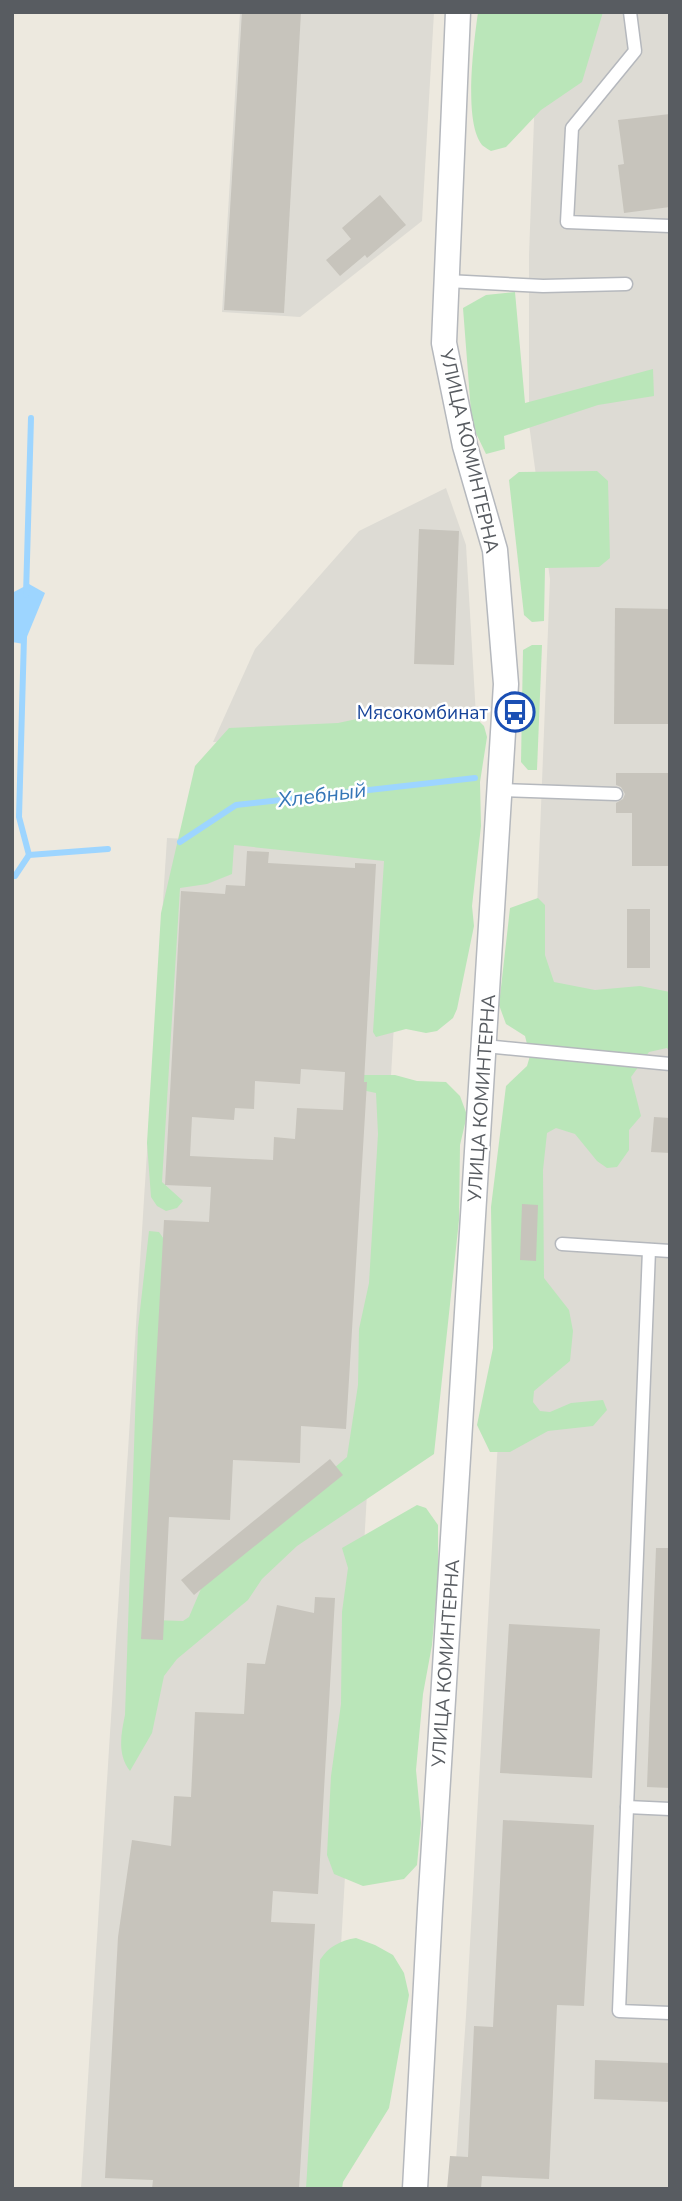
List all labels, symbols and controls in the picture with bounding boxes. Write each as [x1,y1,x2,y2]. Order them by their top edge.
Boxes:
street label: УЛИЦА КОМИНТЕРНА [433,346,505,556]
bus stop icon: Мясокомбинат [494,691,536,733]
place label: Мясокомбинат [357,700,489,726]
water label: Хлебный [275,776,368,814]
street label: УЛИЦА КОМИНТЕРНА [462,993,502,1204]
street label: УЛИЦА КОМИНТЕРНА [426,1558,466,1769]

